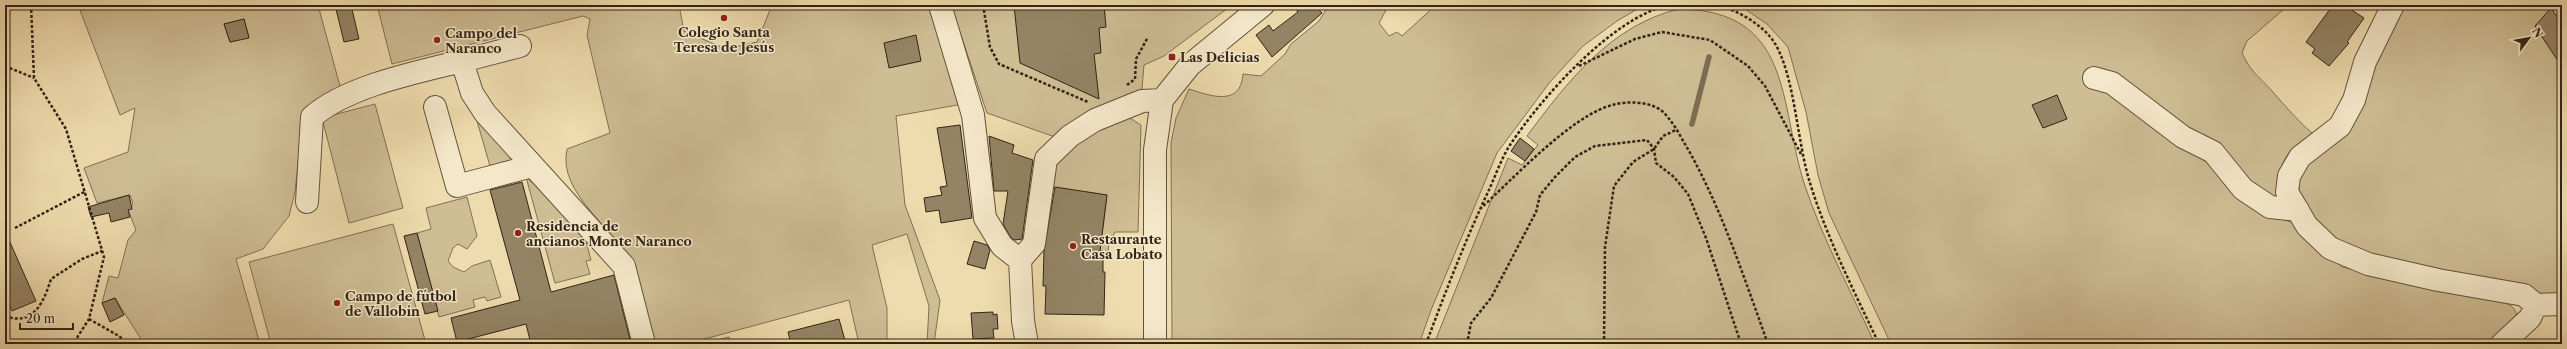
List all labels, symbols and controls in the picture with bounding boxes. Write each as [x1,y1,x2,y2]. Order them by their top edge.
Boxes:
marker: Colegio Santa Teresa de Jesús [719,13,729,23]
north arrow [2509,18,2549,58]
place label: Colegio Santa Teresa de Jesús [674,24,774,55]
place label: Campo del Naranco [445,25,518,56]
text: N [2529,25,2546,41]
marker: Campo del Naranco [432,35,442,45]
place label: Las Delicias [1180,49,1259,65]
marker: Las Delicias [1167,52,1177,62]
place label: Residencia de ancianos Monte Naranco [526,218,692,249]
marker: Residencia de ancianos Monte Naranco [513,228,523,238]
place label: Restaurante Casa Lobato [1081,231,1162,262]
marker: Restaurante Casa Lobato [1068,241,1078,251]
place label: Campo de fútbol de Vallobín [345,288,457,319]
marker: Campo de fútbol de Vallobín [332,298,342,308]
scale bar [20,305,73,331]
text: 20 m [26,311,55,326]

